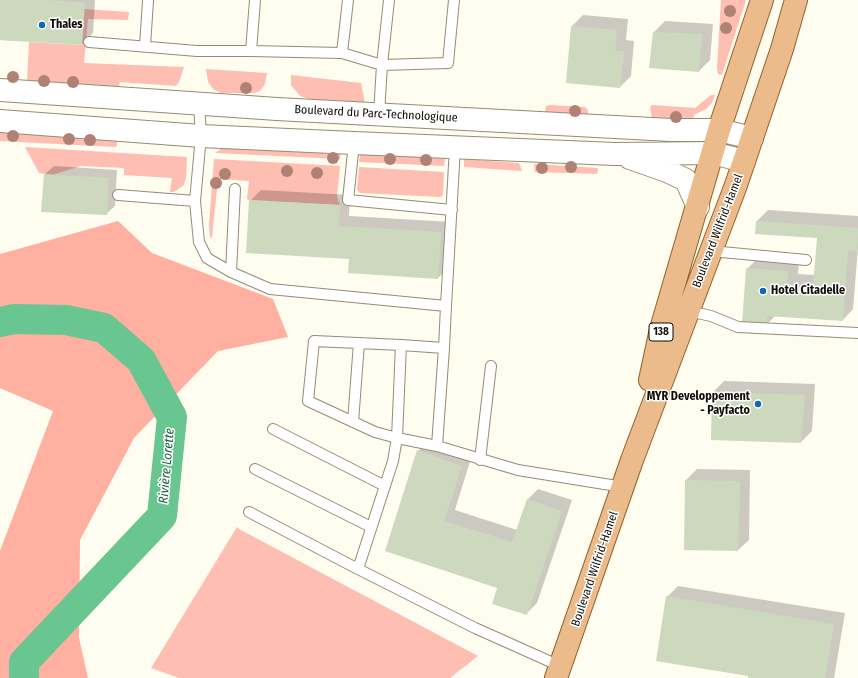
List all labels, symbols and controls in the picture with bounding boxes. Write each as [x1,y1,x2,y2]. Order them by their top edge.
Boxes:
place label: Thales [50,18,83,32]
marker: Thales [37,20,47,30]
street label: Boulevard du Parc-Technologique [294,103,458,125]
street label: Boulevard Wilfrid-Hamel [690,172,746,290]
place label: Hotel Citadelle [771,284,845,298]
marker: Hotel Citadelle [758,286,768,296]
road number: 138 [649,323,673,341]
place label: MYR Developpement - Payfacto [647,390,750,418]
marker: MYR Developpement - Payfacto [753,399,763,409]
water label: Rivière Lorette [156,428,178,504]
street label: Boulevard Wilfrid-Hamel [569,510,621,628]

